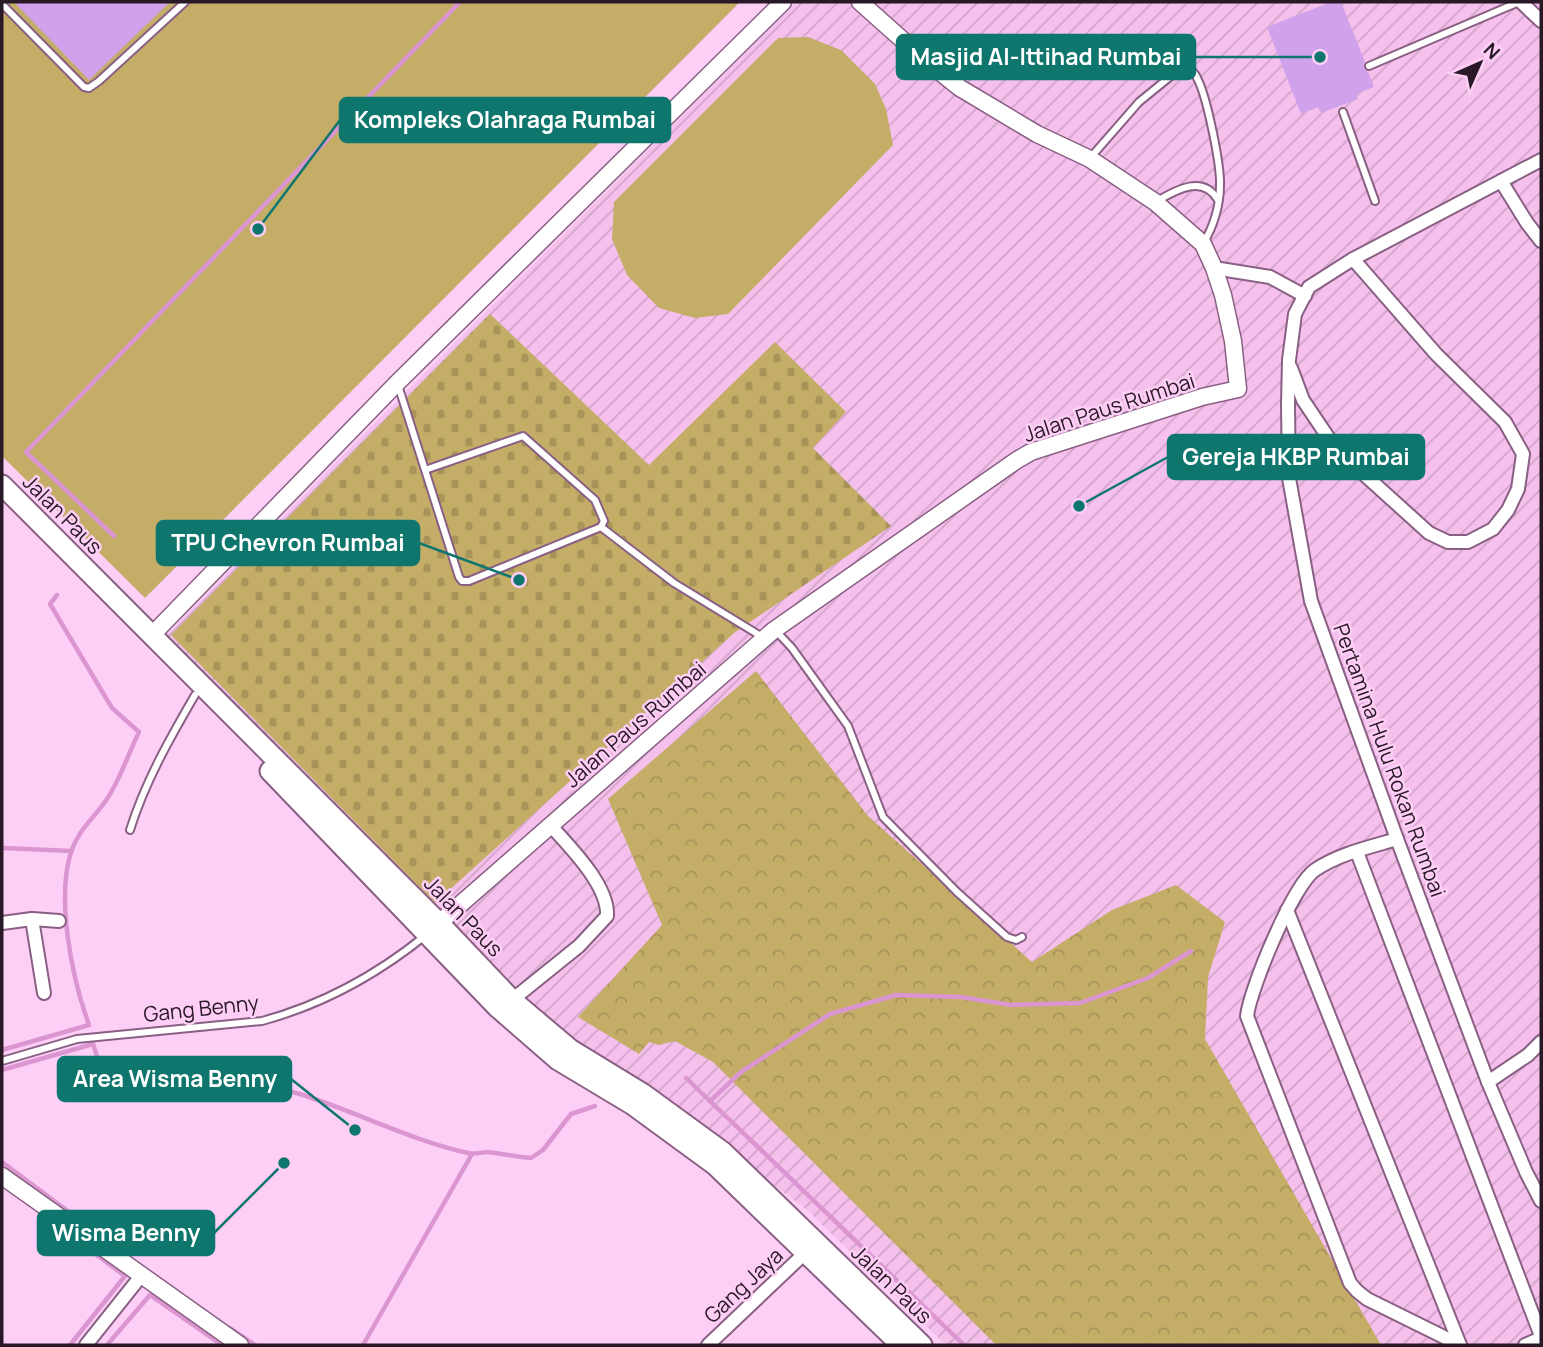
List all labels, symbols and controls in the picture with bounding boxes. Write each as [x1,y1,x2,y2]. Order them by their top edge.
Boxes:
north arrow [1445,28,1515,98]
callout: Masjid Al-Ittihad Rumbai [897,35,1195,79]
text: N [1478,37,1506,65]
text: Masjid Al-Ittihad Rumbai [911,40,1181,72]
callout: Kompleks Olahraga Rumbai [340,98,670,142]
text: Kompleks Olahraga Rumbai [354,103,656,135]
street label: Jalan Paus Rumbai [1020,366,1198,448]
callout: Gereja HKBP Rumbai [1168,435,1424,479]
text: Gereja HKBP Rumbai [1182,440,1410,472]
street label: Jalan Paus [17,468,109,560]
callout: TPU Chevron Rumbai [157,521,419,565]
text: TPU Chevron Rumbai [171,526,405,558]
street label: Pertamina Hulu Rokan Rumbai [1327,619,1453,901]
street label: Jalan Paus Rumbai [558,655,712,793]
street label: Jalan Paus [418,870,510,962]
street label: Gang Benny [142,988,260,1028]
callout: Area Wisma Benny [58,1057,291,1101]
text: Area Wisma Benny [73,1062,277,1094]
callout: Wisma Benny [38,1211,214,1255]
text: Wisma Benny [52,1216,200,1248]
street label: Jalan Paus [846,1238,938,1330]
street label: Gang Jaya [697,1241,789,1329]

